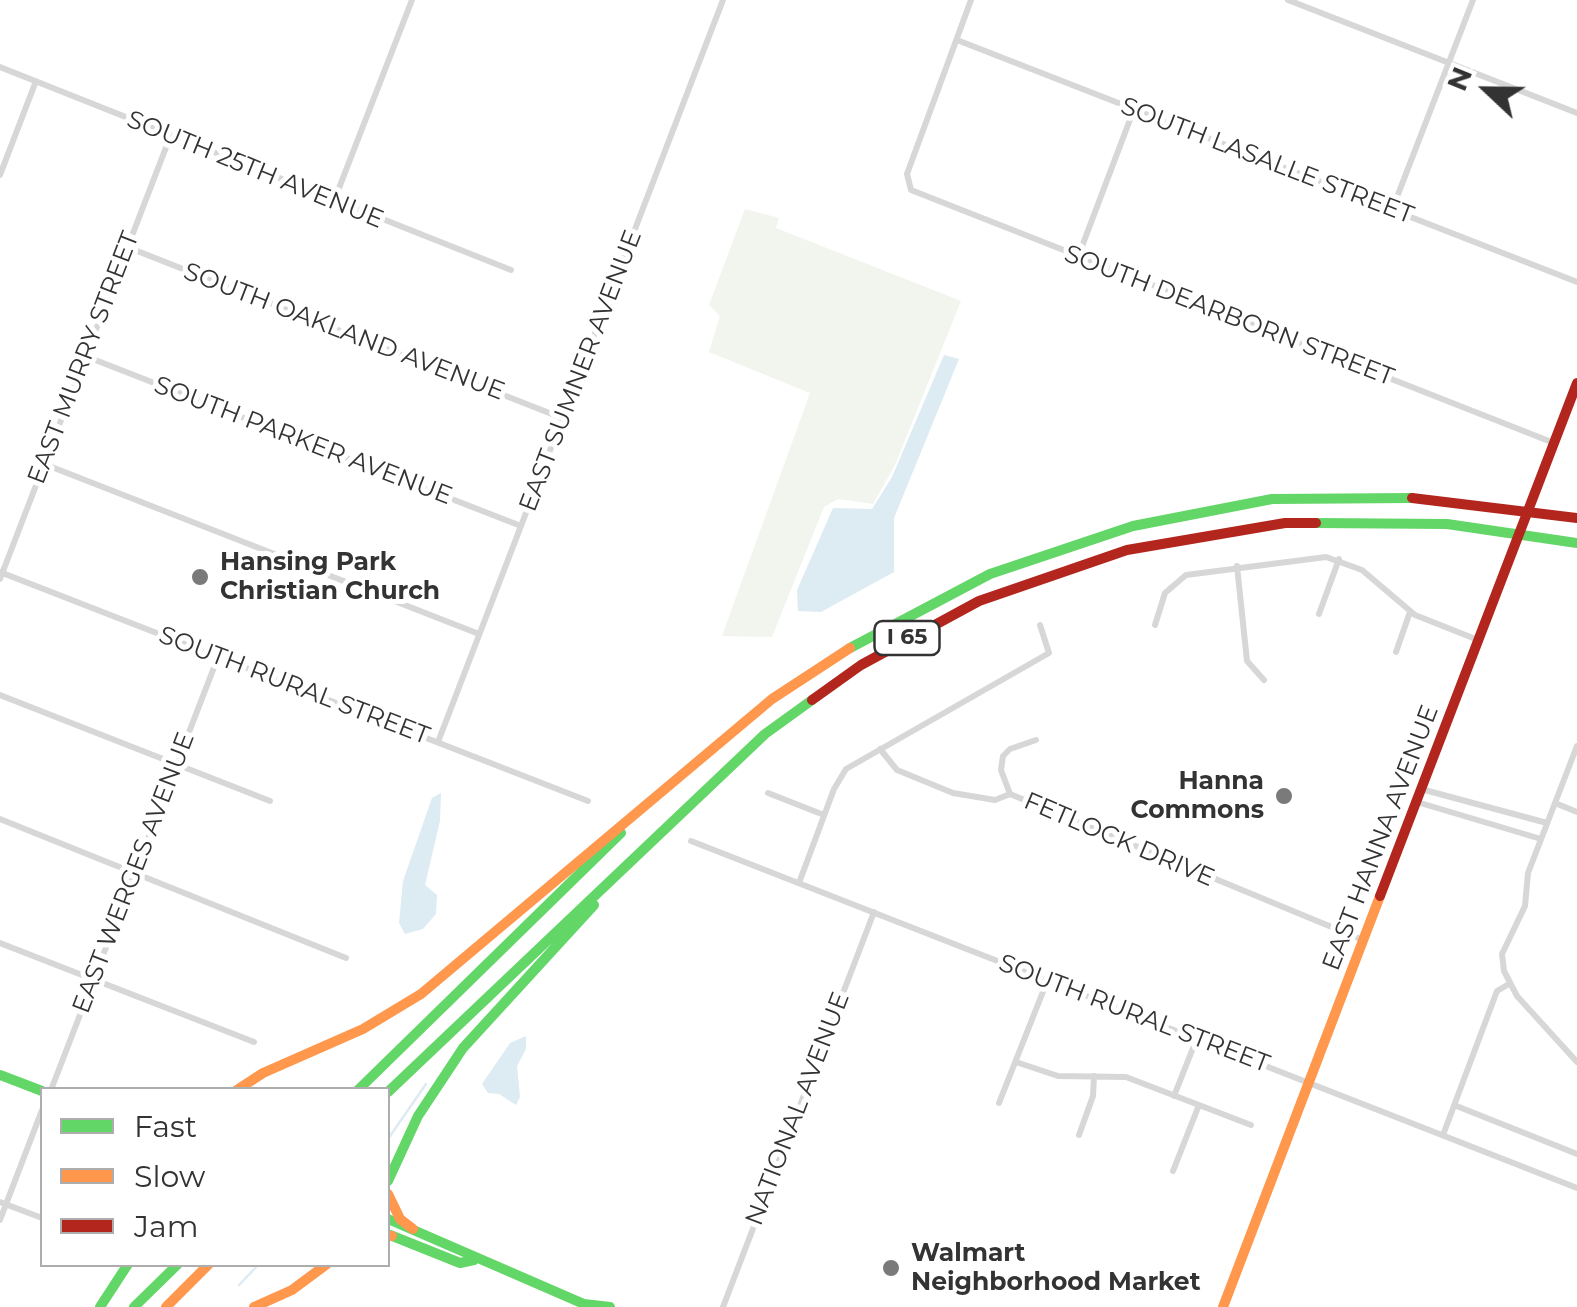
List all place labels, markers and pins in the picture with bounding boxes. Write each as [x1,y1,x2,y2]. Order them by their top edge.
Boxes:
place label: Hansing Park Christian Church [220,548,440,607]
marker: Hansing Park Christian Church [189,566,211,588]
place label: Hanna Commons [1131,767,1264,826]
marker: Hanna Commons [1273,785,1295,807]
place label: Walmart Neighborhood Market [911,1239,1201,1298]
marker: Walmart Neighborhood Market [880,1257,902,1279]

